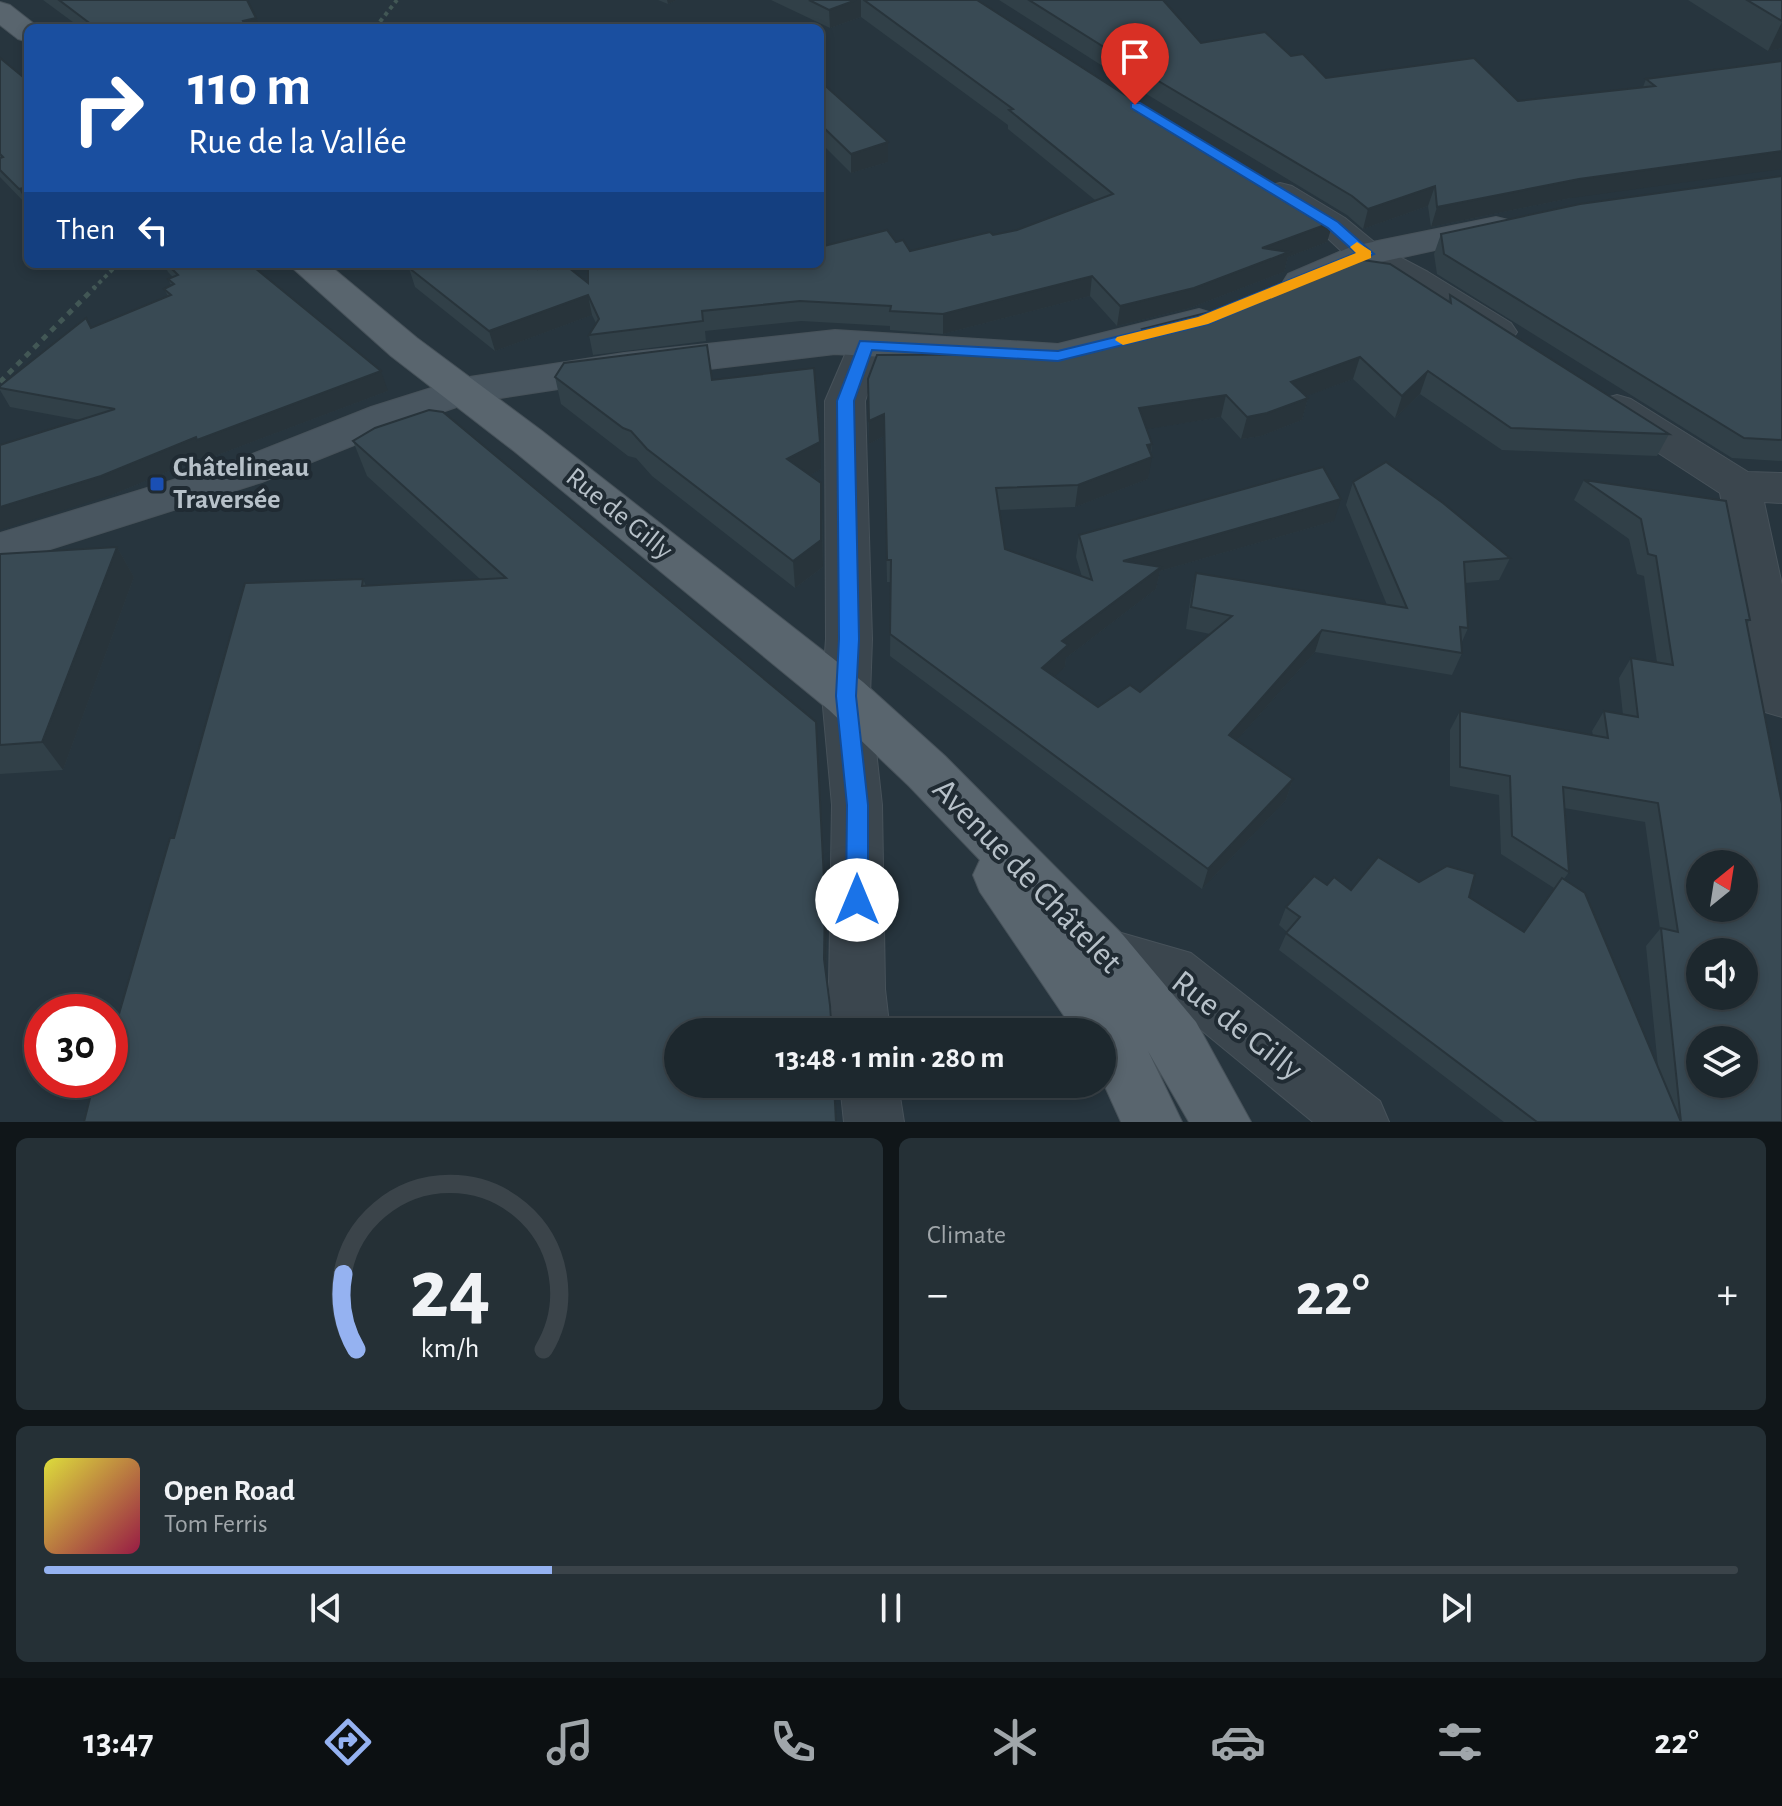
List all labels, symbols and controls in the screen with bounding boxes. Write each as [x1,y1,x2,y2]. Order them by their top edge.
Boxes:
pin [1101,23,1169,105]
icon: arrive [1113,35,1157,79]
icon: right [56,56,160,160]
text: 110 m [188,59,311,115]
text: Rue de la Vallée [188,124,407,160]
icon: left [131,208,175,252]
text: Then [56,215,115,245]
place label: Châtelineau Traversée [173,454,310,514]
street label: Rue de Gilly [560,463,678,565]
marker: Châtelineau Traversée [148,475,166,493]
street label: Avenue de Châtelet [926,772,1128,980]
north arrow [1686,850,1758,922]
map controls [1686,850,1758,1098]
position arrow [815,858,899,942]
button: sound [1686,938,1758,1010]
street label: Rue de Gilly [1165,965,1309,1088]
speed limit sign: 30 [24,994,128,1098]
button: layers [1686,1026,1758,1098]
text: 13:48 · 1 min · 280 m [776,1043,1004,1073]
text: Climate [927,1222,1006,1248]
text: 24 [409,1249,490,1333]
text: 22° [1295,1266,1370,1326]
text: − [927,1273,948,1317]
text: + [1717,1273,1738,1317]
text: km/h [420,1334,479,1363]
text: Open Road [164,1476,295,1506]
text: Tom Ferris [164,1511,268,1537]
icon: previous [304,1586,348,1630]
icon: pause [869,1586,913,1630]
icon: next [1434,1586,1478,1630]
icon: directions [320,1714,376,1770]
icon: music [542,1714,598,1770]
icon: phone [765,1714,821,1770]
icon: climate [987,1714,1043,1770]
icon: car [1210,1714,1266,1770]
icon: filters [1432,1714,1488,1770]
text: 13:47 [83,1724,154,1760]
text: 22° [1654,1724,1699,1760]

